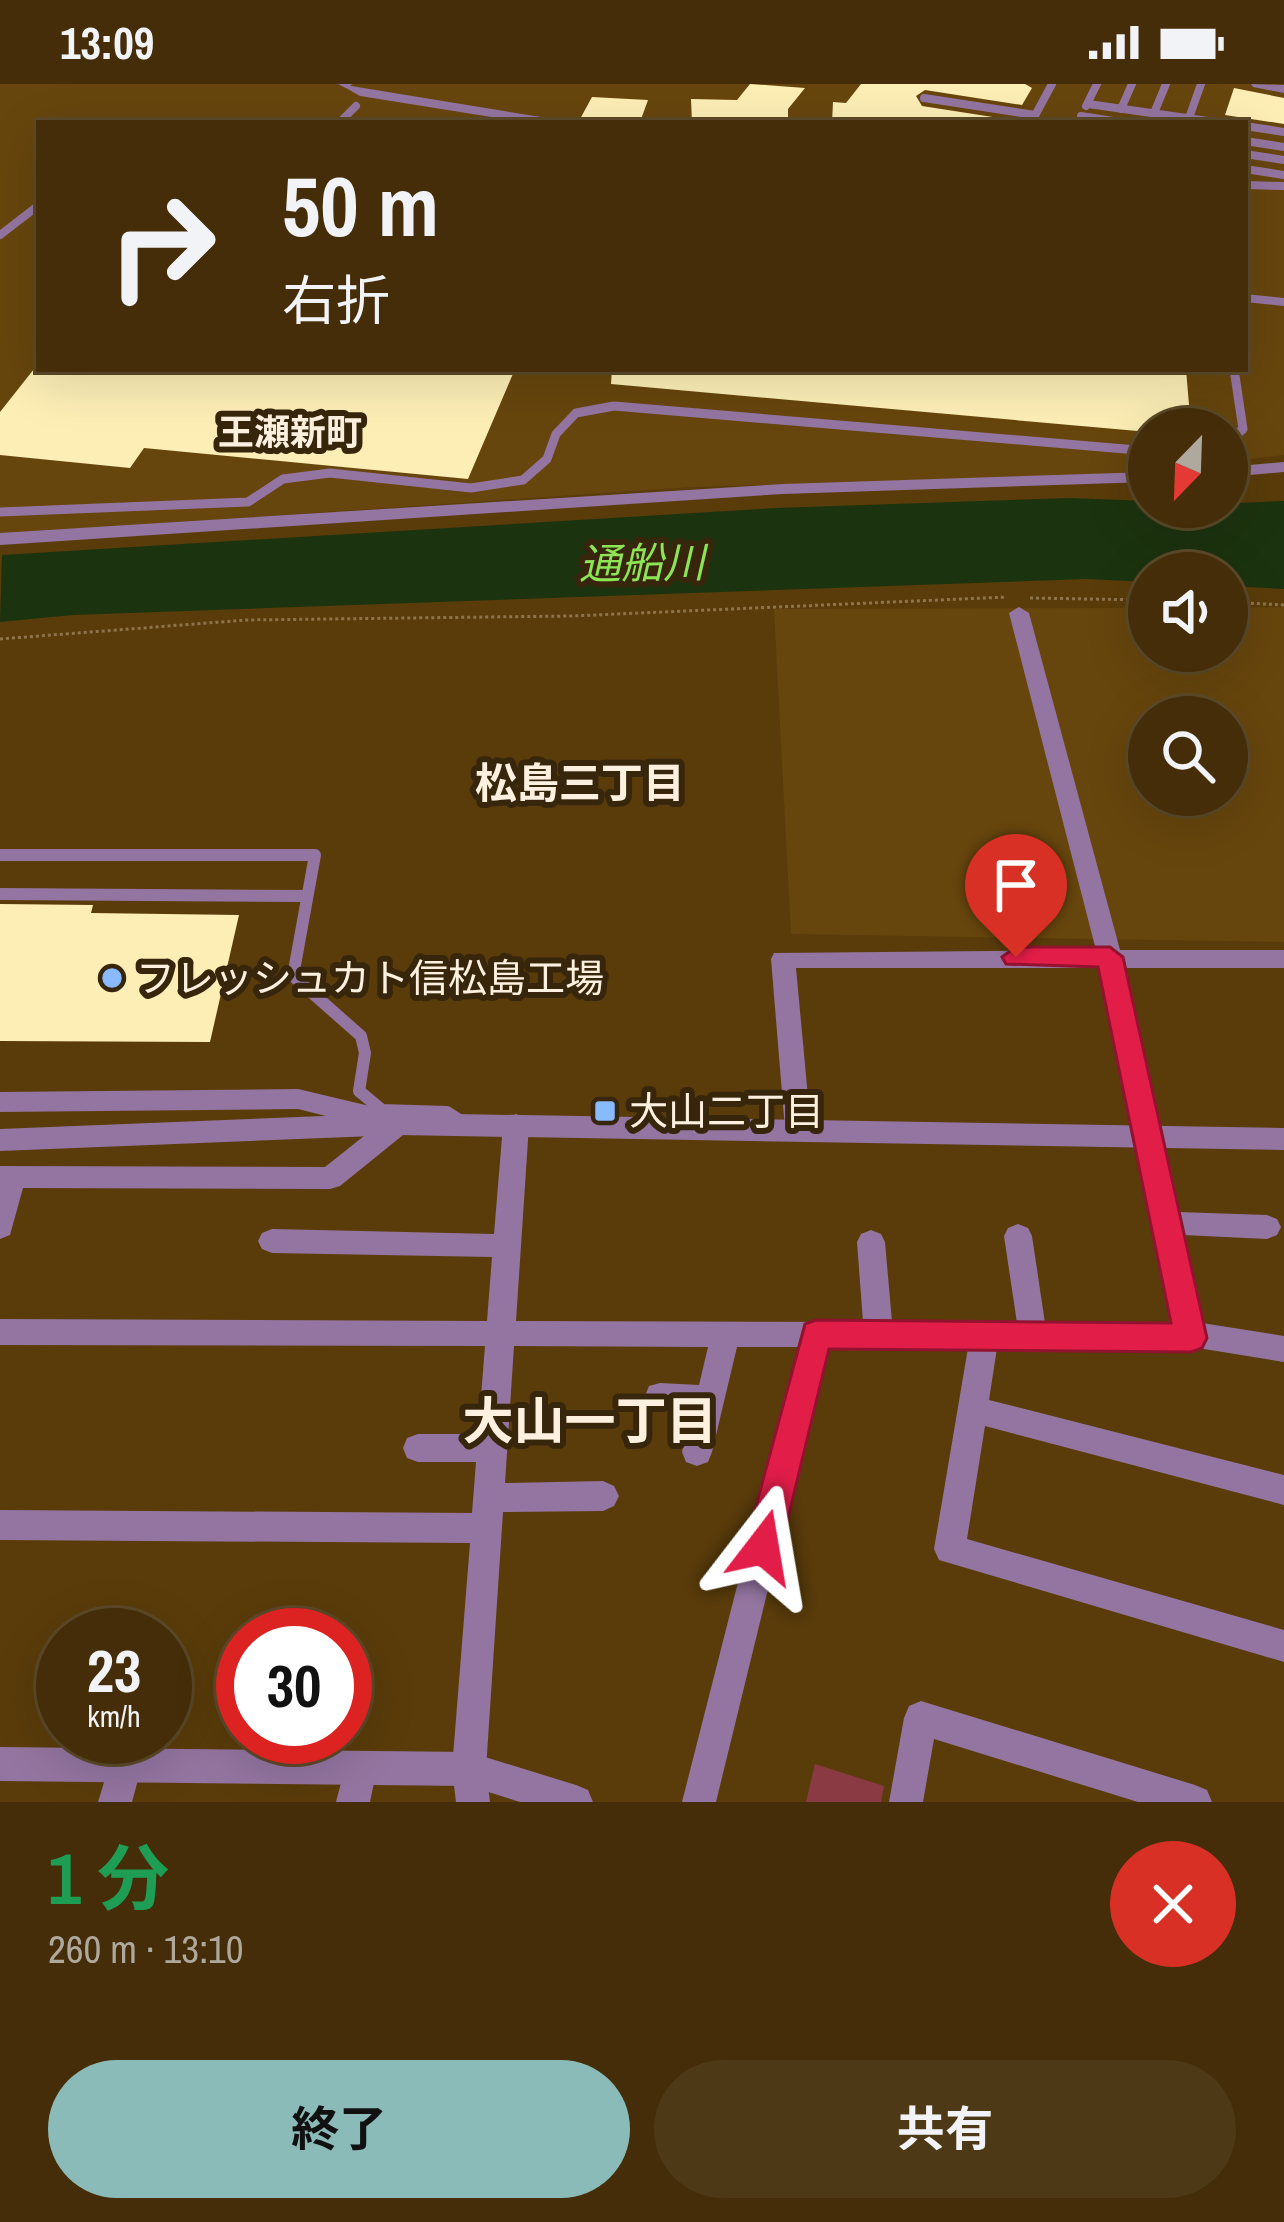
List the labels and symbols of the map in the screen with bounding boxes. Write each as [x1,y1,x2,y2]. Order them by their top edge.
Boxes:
district label: 王瀬新町 [218,408,362,456]
north arrow [1128,408,1248,528]
water label: 通船川 [579,534,709,592]
district label: 松島三丁目 [475,755,685,811]
pin [965,834,1067,957]
place label: フレッシュカト信松島工場 [136,952,604,1004]
marker: フレッシュカト信松島工場 [99,965,125,991]
place label: 大山二丁目 [629,1085,824,1137]
marker: 大山二丁目 [592,1098,618,1124]
district label: 大山一丁目 [462,1386,718,1455]
position arrow [700,1484,826,1610]
speed limit sign: 30 [216,1608,372,1764]

